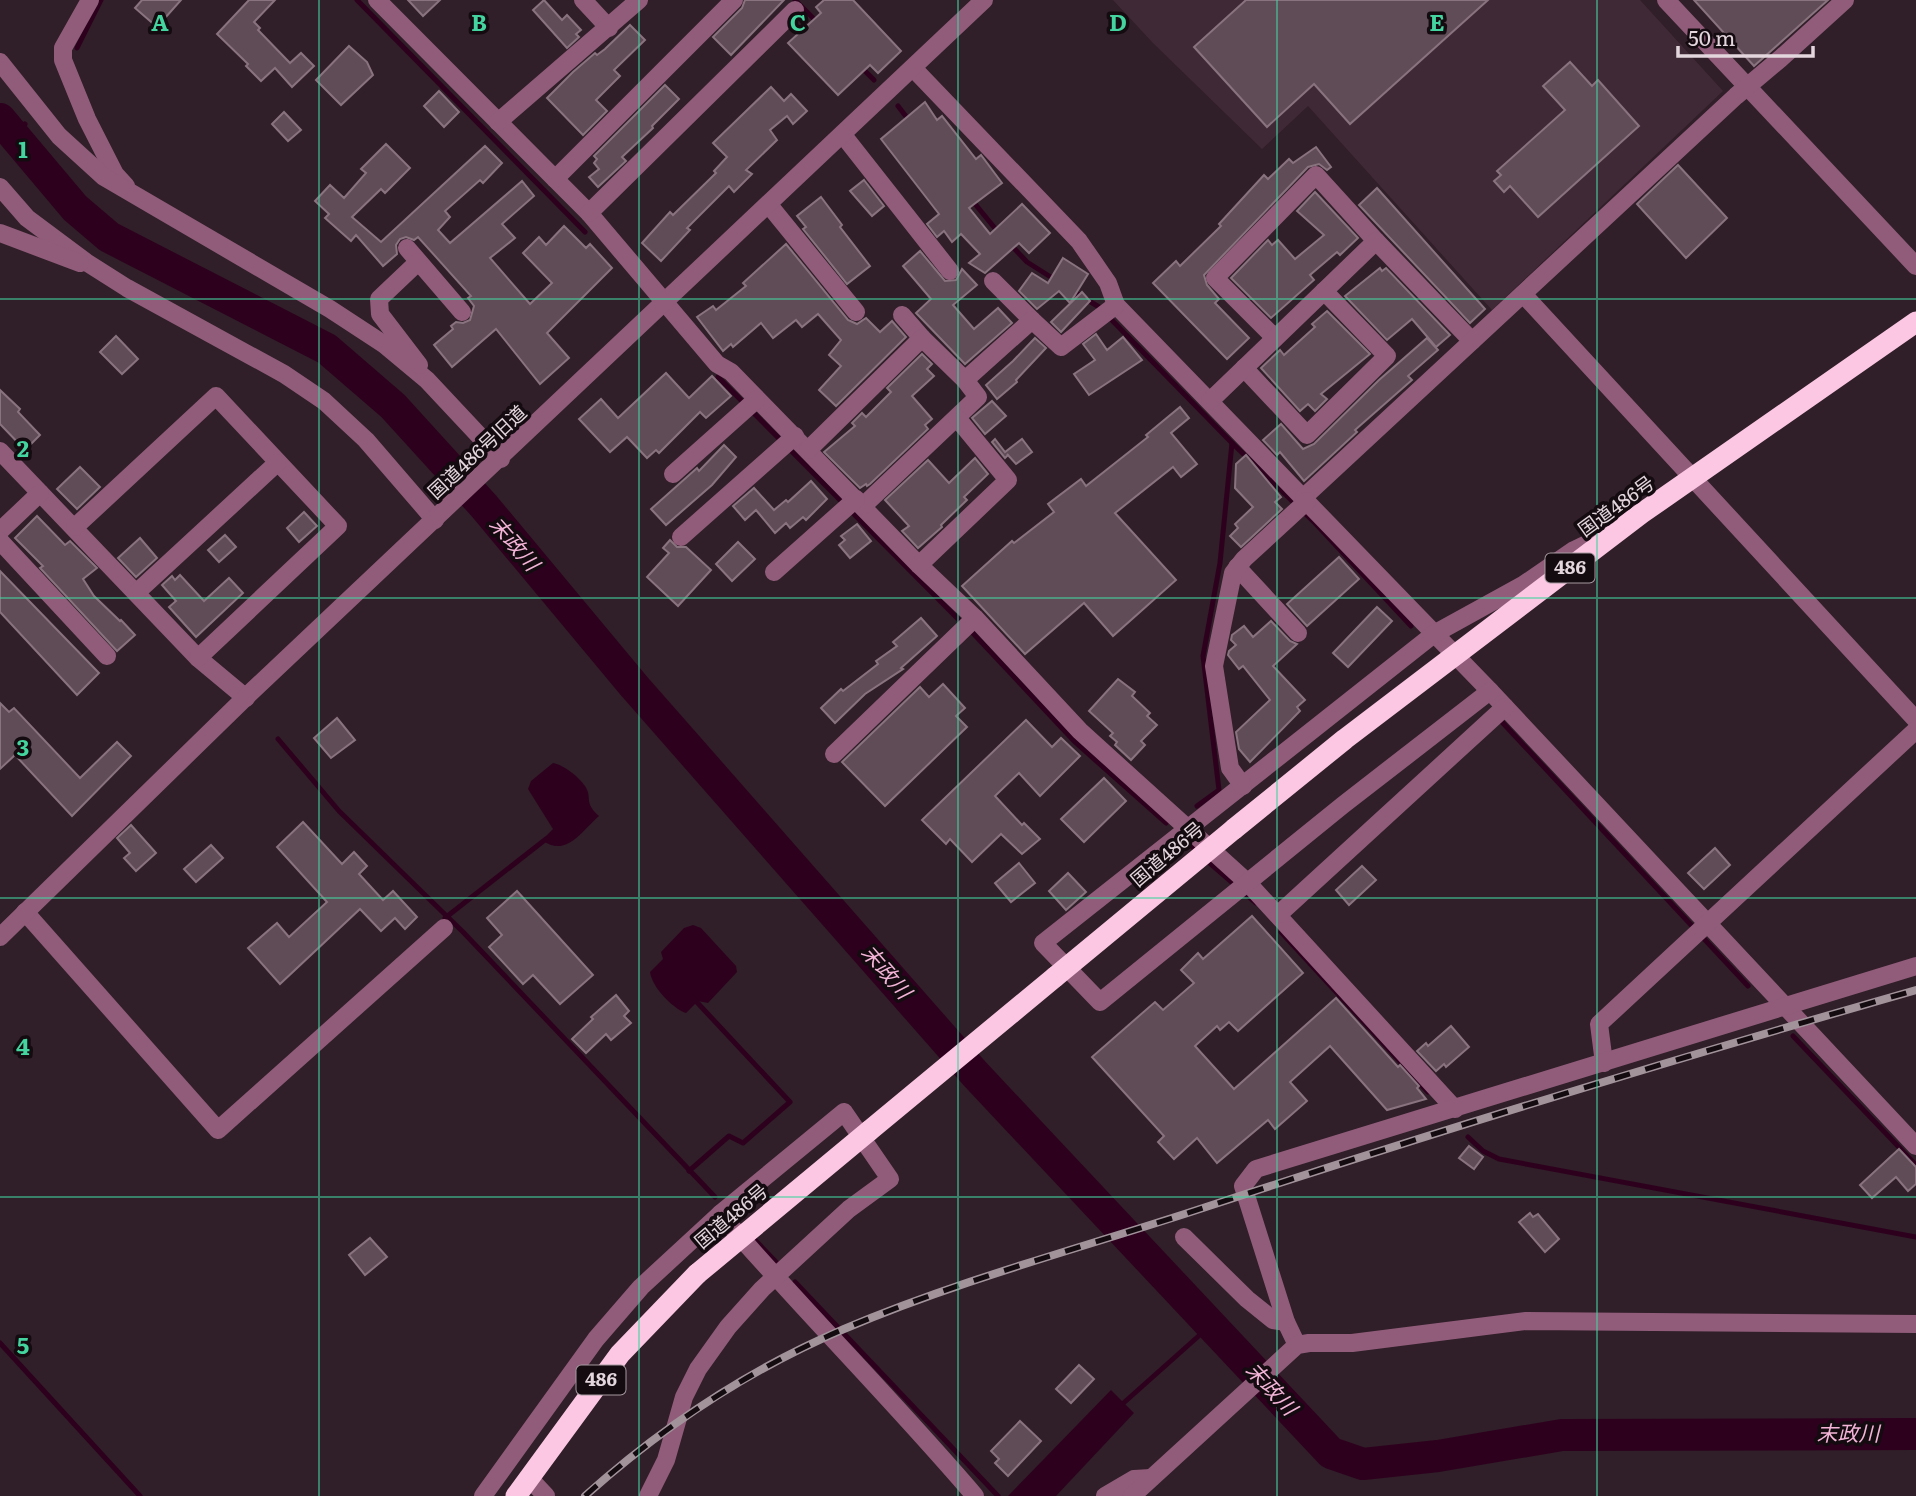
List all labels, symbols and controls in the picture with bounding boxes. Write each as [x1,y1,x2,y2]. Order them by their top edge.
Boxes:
text: A [151,4,169,38]
text: B [471,4,487,38]
text: C [790,4,806,38]
text: D [1109,4,1127,38]
text: E [1429,4,1445,38]
scale bar [1678,14,1813,58]
text: 50 m [1688,21,1735,52]
text: 1 [18,131,28,165]
street label: 国道486号旧道 [421,398,532,505]
text: 2 [17,430,29,464]
street label: 国道486号 [1572,468,1659,542]
water label: 末政川 [484,508,550,578]
road number: 486 [1546,554,1594,582]
text: 3 [17,729,29,763]
street label: 国道486号 [1124,814,1209,892]
water label: 末政川 [856,936,922,1006]
text: 4 [16,1028,30,1062]
street label: 国道486号 [688,1176,773,1254]
text: 5 [17,1327,29,1361]
water label: 末政川 [1240,1354,1307,1422]
road number: 486 [576,1366,626,1394]
water label: 末政川 [1817,1416,1881,1447]

